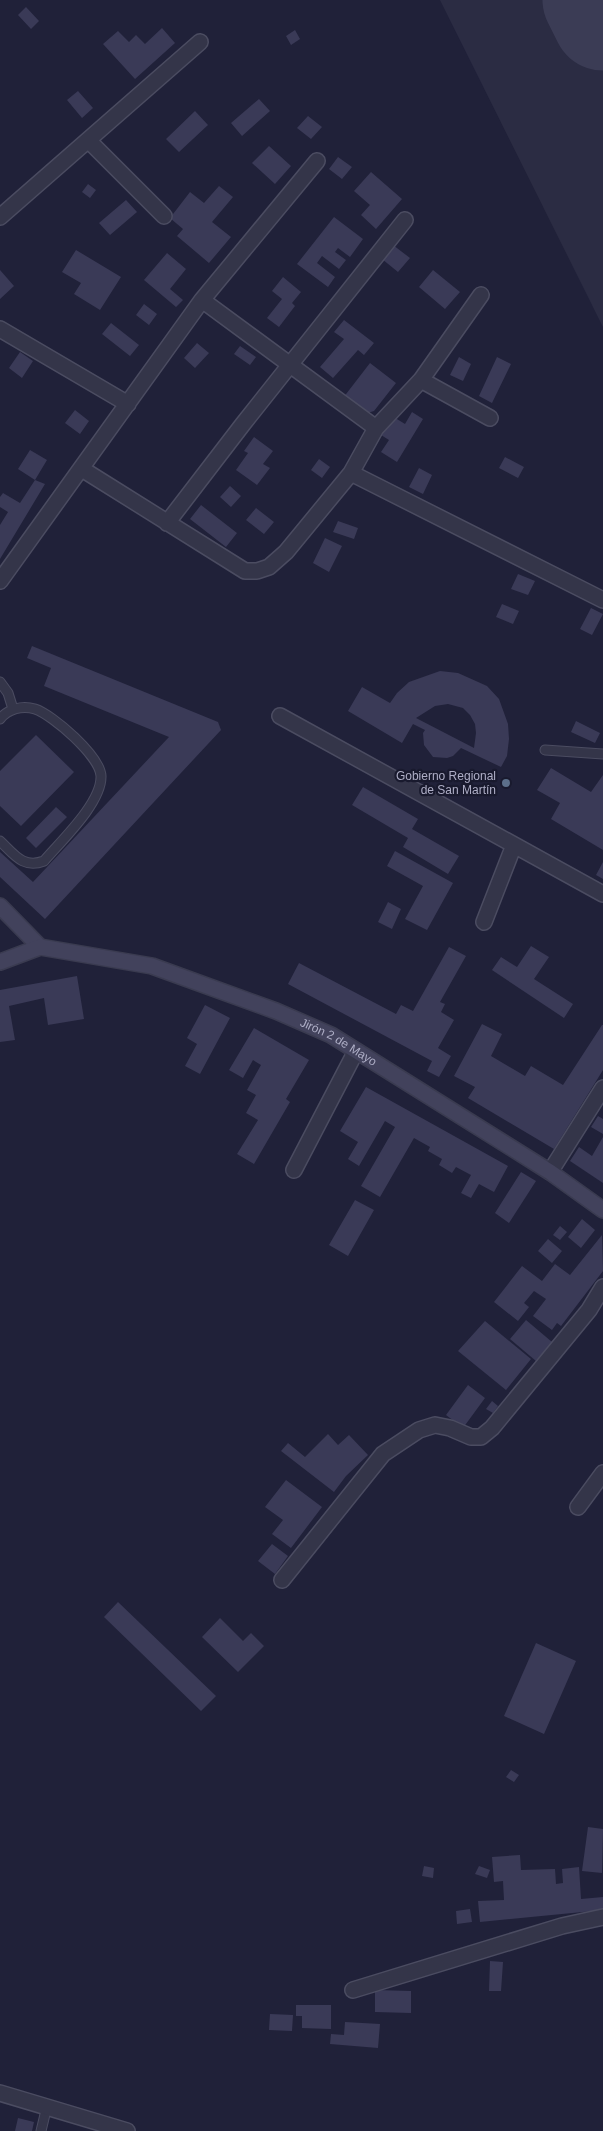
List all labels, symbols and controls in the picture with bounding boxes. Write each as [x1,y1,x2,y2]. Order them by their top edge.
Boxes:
place label: Gobierno Regional de San Martín [396,769,496,797]
marker: Gobierno Regional de San Martín [500,777,512,789]
street label: Jirón 2 de Mayo [298,1015,379,1069]

